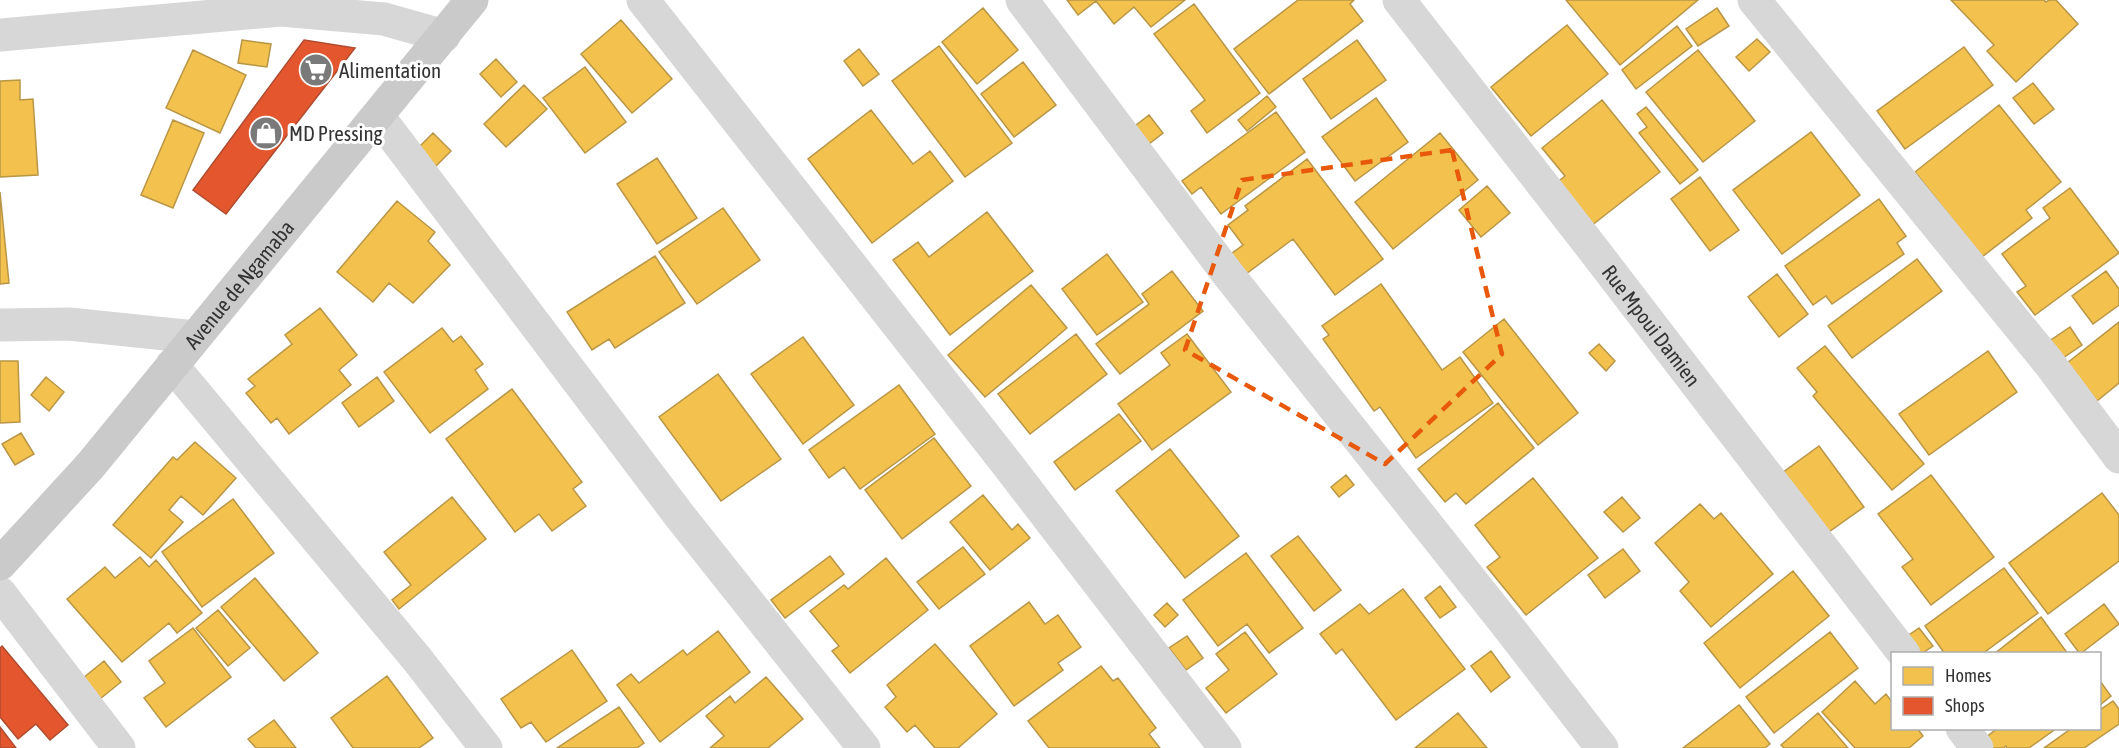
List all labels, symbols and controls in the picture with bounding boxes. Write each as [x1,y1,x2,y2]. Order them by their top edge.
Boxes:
supermarket icon: Alimentation [298,52,334,88]
place label: Alimentation [339,58,441,82]
shop icon: MD Pressing [248,115,284,151]
place label: MD Pressing [289,121,383,145]
street label: Avenue de Ngamaba [179,215,299,353]
street label: Rue Mpoui Damien [1598,260,1706,391]
legend [1891,652,2101,730]
text: Homes [1945,665,1991,686]
text: Shops [1945,695,1985,716]

